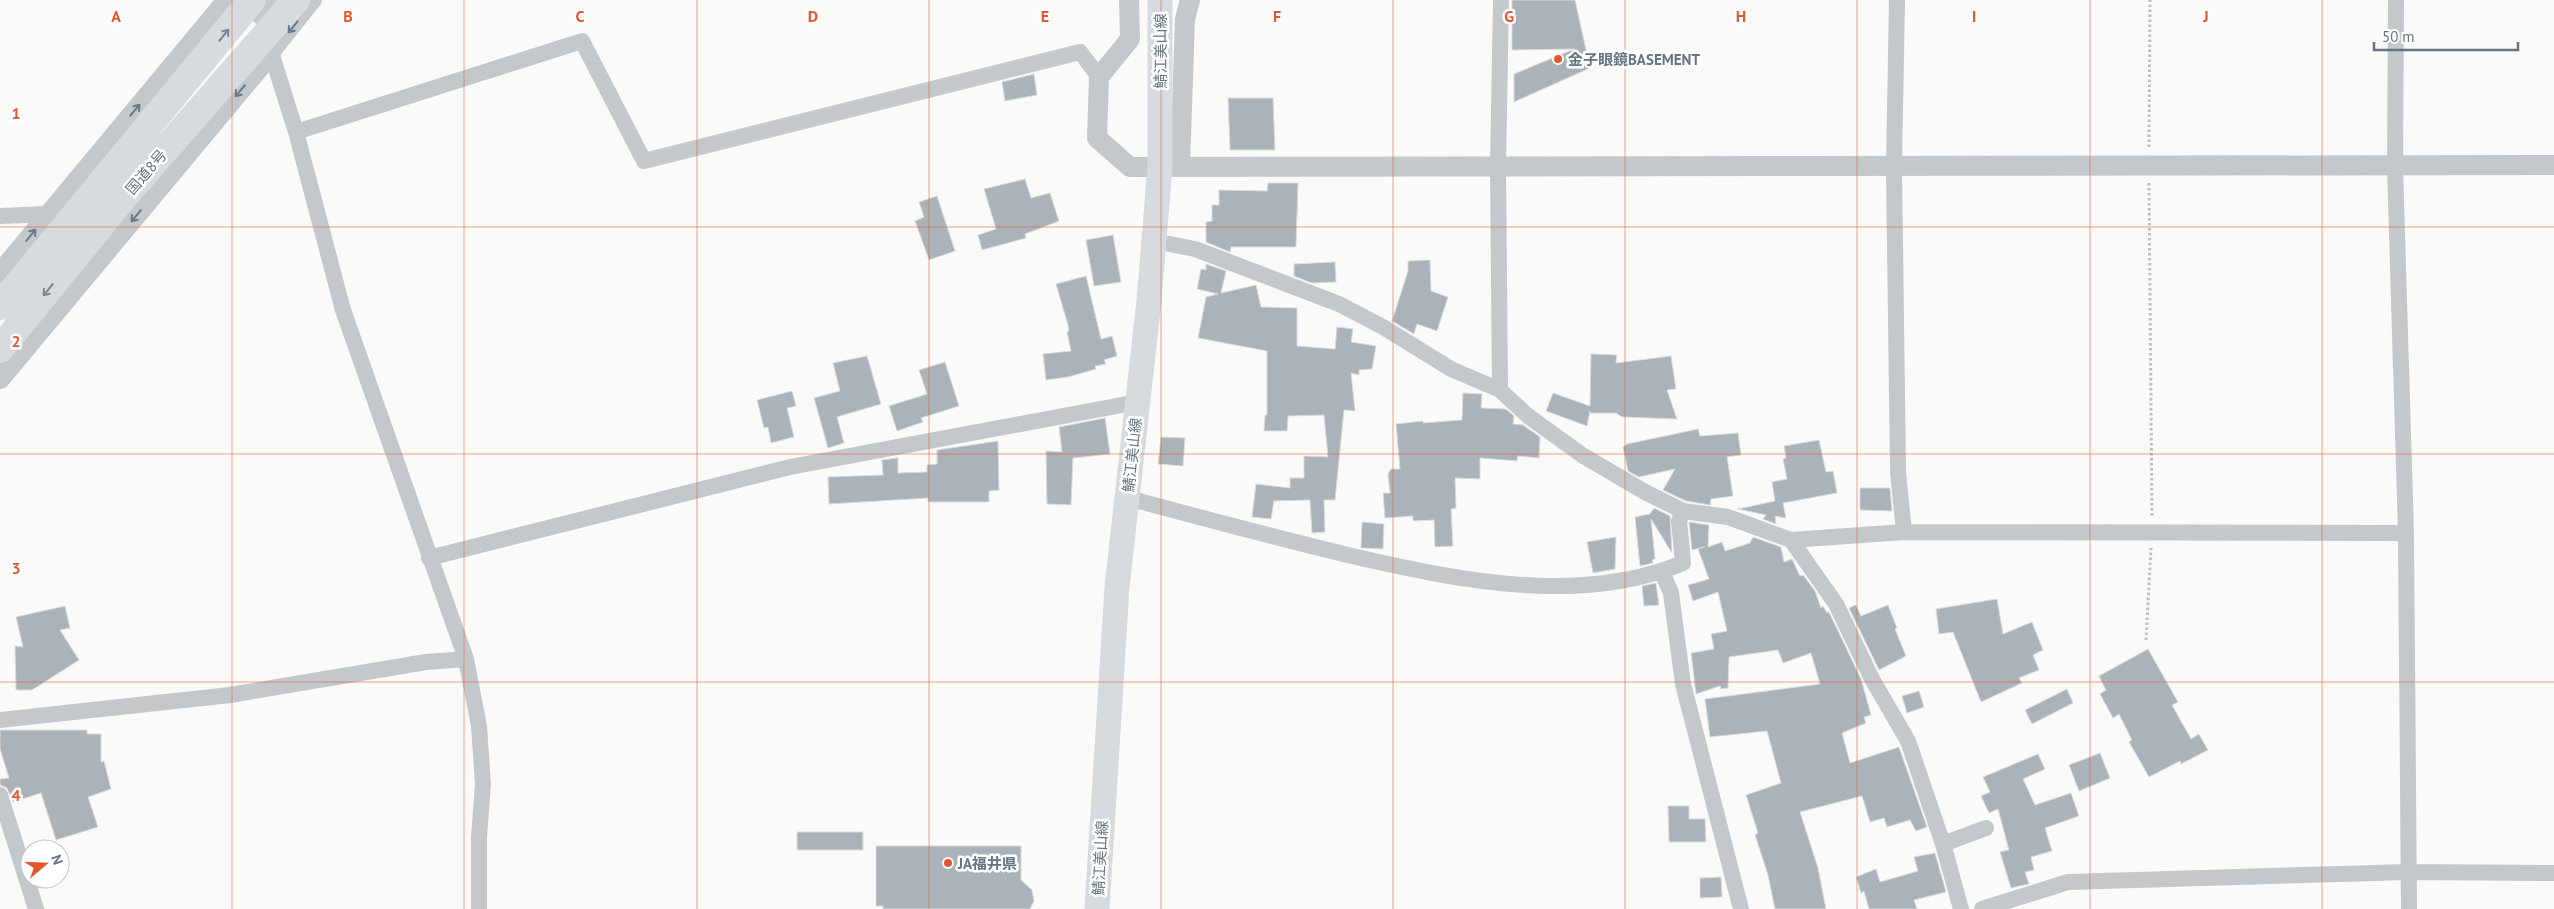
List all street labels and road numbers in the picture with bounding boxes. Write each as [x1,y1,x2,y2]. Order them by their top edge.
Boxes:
street label: 鯖江美山線 [1151,13,1170,89]
street label: 国道8号 [121,146,171,198]
street label: 鯖江美山線 [1119,417,1145,493]
street label: 鯖江美山線 [1089,820,1111,896]

